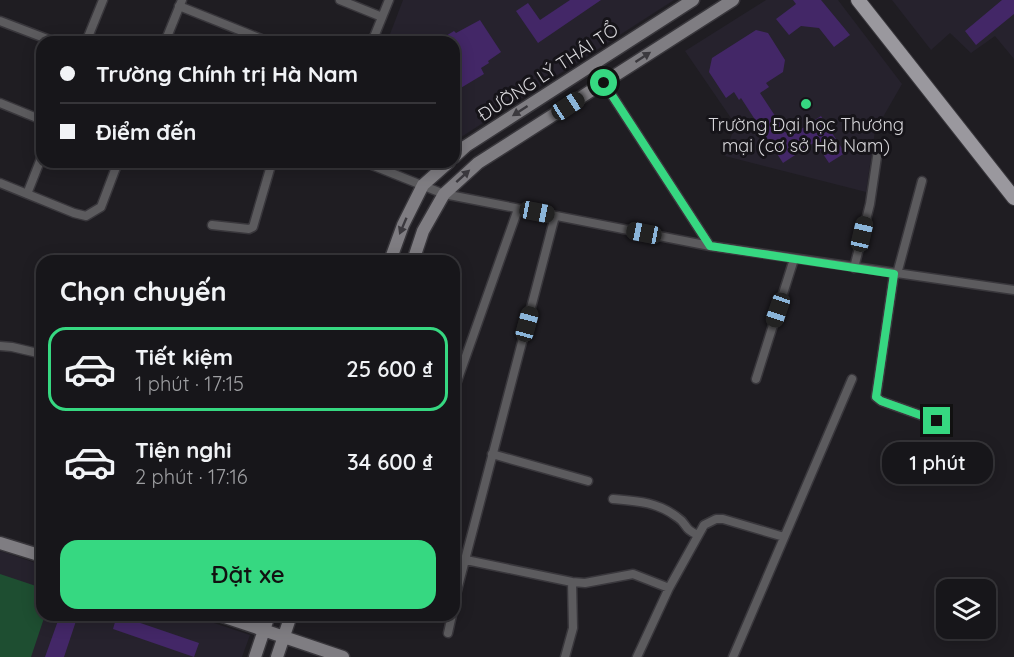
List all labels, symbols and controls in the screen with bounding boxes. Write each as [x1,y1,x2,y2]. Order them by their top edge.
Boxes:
street label: ĐƯỜNG LÝ THÁI TỔ [472,16,623,126]
one-way arrow [635,52,651,63]
text: Trường Chính trị Hà Nam [96,60,358,88]
route start [590,69,617,96]
car [548,89,588,123]
marker: Trường Đại học Thương mại (cơ sở Hà Nam) [799,97,813,111]
one-way arrow [513,105,529,117]
place label: Trường Đại học Thương mại (cơ sở Hà Nam) [708,113,904,157]
text: Điểm đến [96,118,196,146]
one-way arrow [455,170,470,183]
car [518,200,556,224]
car [849,214,875,254]
one-way arrow [398,217,408,235]
car [625,221,663,245]
text: Chọn chuyến [60,274,227,308]
car [764,290,792,330]
car [514,304,540,344]
icon: car [63,342,117,396]
text: Tiết kiệm [135,343,233,371]
text: 25 600 ₫ [346,355,433,383]
text: 1 phút · 17:15 [135,371,244,396]
route end [923,407,950,434]
icon: car [63,435,117,489]
text: Tiện nghi [135,436,231,464]
callout: 1 phút [882,442,992,484]
text: 34 600 ₫ [347,448,433,476]
text: 1 phút [909,450,966,475]
text: 2 phút · 17:16 [135,464,248,489]
button: Đặt xe [60,540,436,609]
map controls [936,579,996,639]
button: layers [936,579,996,639]

